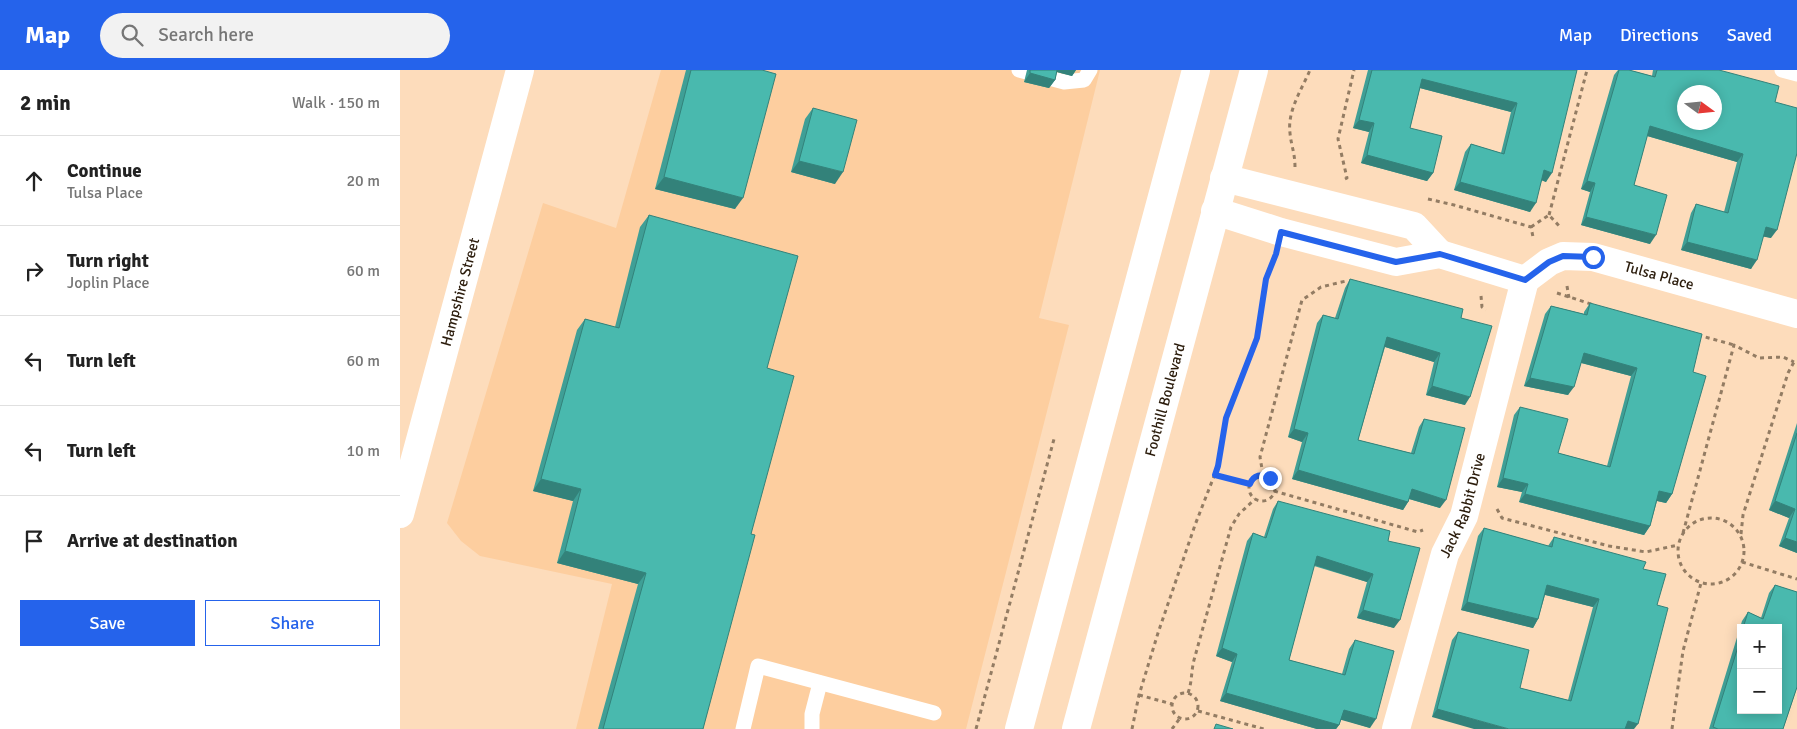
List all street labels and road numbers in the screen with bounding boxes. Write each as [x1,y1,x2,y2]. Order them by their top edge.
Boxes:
street label: Hampshire Street [437,236,483,348]
street label: Tulsa Place [1622,257,1696,294]
street label: Foothill Boulevard [1141,341,1189,459]
street label: Jack Rabbit Drive [1436,451,1489,561]

